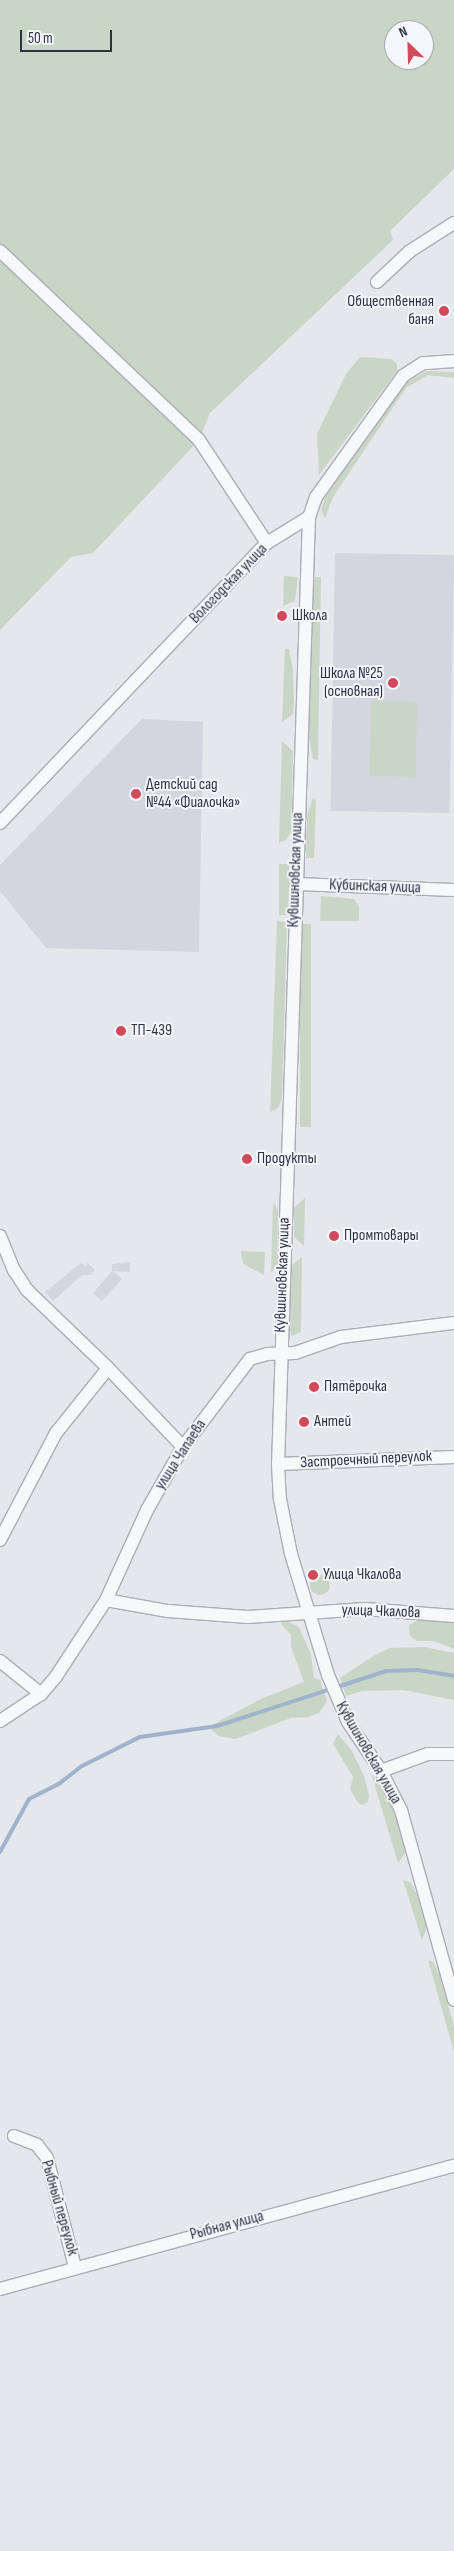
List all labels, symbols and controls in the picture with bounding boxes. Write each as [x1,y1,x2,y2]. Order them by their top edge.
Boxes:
scale bar [22,20,115,52]
north arrow [384,20,434,70]
text: N [396,22,410,41]
text: 50 m [28,29,53,48]
place label: Общественная баня [347,292,434,330]
marker: Общественная баня [438,305,450,317]
street label: Вологодская улица [186,540,272,628]
place label: Школа [292,606,327,626]
marker: Школа [276,610,288,622]
place label: Школа №25 (основная) [320,664,383,702]
marker: Школа №25 (основная) [387,677,399,689]
place label: Детский сад №44 «Фиалочка» [146,775,240,813]
marker: Детский сад №44 «Фиалочка» [130,788,142,800]
street label: Кувшиновская улица [284,812,308,928]
street label: Кубинская улица [329,876,421,898]
place label: ТП-439 [131,1021,172,1041]
marker: ТП-439 [115,1025,127,1037]
place label: Продукты [257,1149,317,1169]
marker: Продукты [241,1153,253,1165]
street label: Кувшиновская улица [271,1217,295,1333]
place label: Промтовары [344,1226,419,1246]
marker: Промтовары [328,1230,340,1242]
place label: Пятёрочка [324,1377,387,1397]
marker: Пятёрочка [308,1381,320,1393]
place label: Антей [314,1412,351,1432]
street label: улица Чапаева [151,1416,211,1494]
marker: Антей [298,1416,310,1428]
street label: Застроечный переулок [300,1447,432,1473]
place label: Улица Чкалова [323,1565,401,1585]
marker: Улица Чкалова [307,1569,319,1581]
street label: улица Чкалова [341,1601,421,1623]
street label: Кувшиновская улица [331,1698,405,1808]
street label: Рыбный переулок [36,2158,82,2258]
street label: Рыбная улица [188,2207,266,2245]

